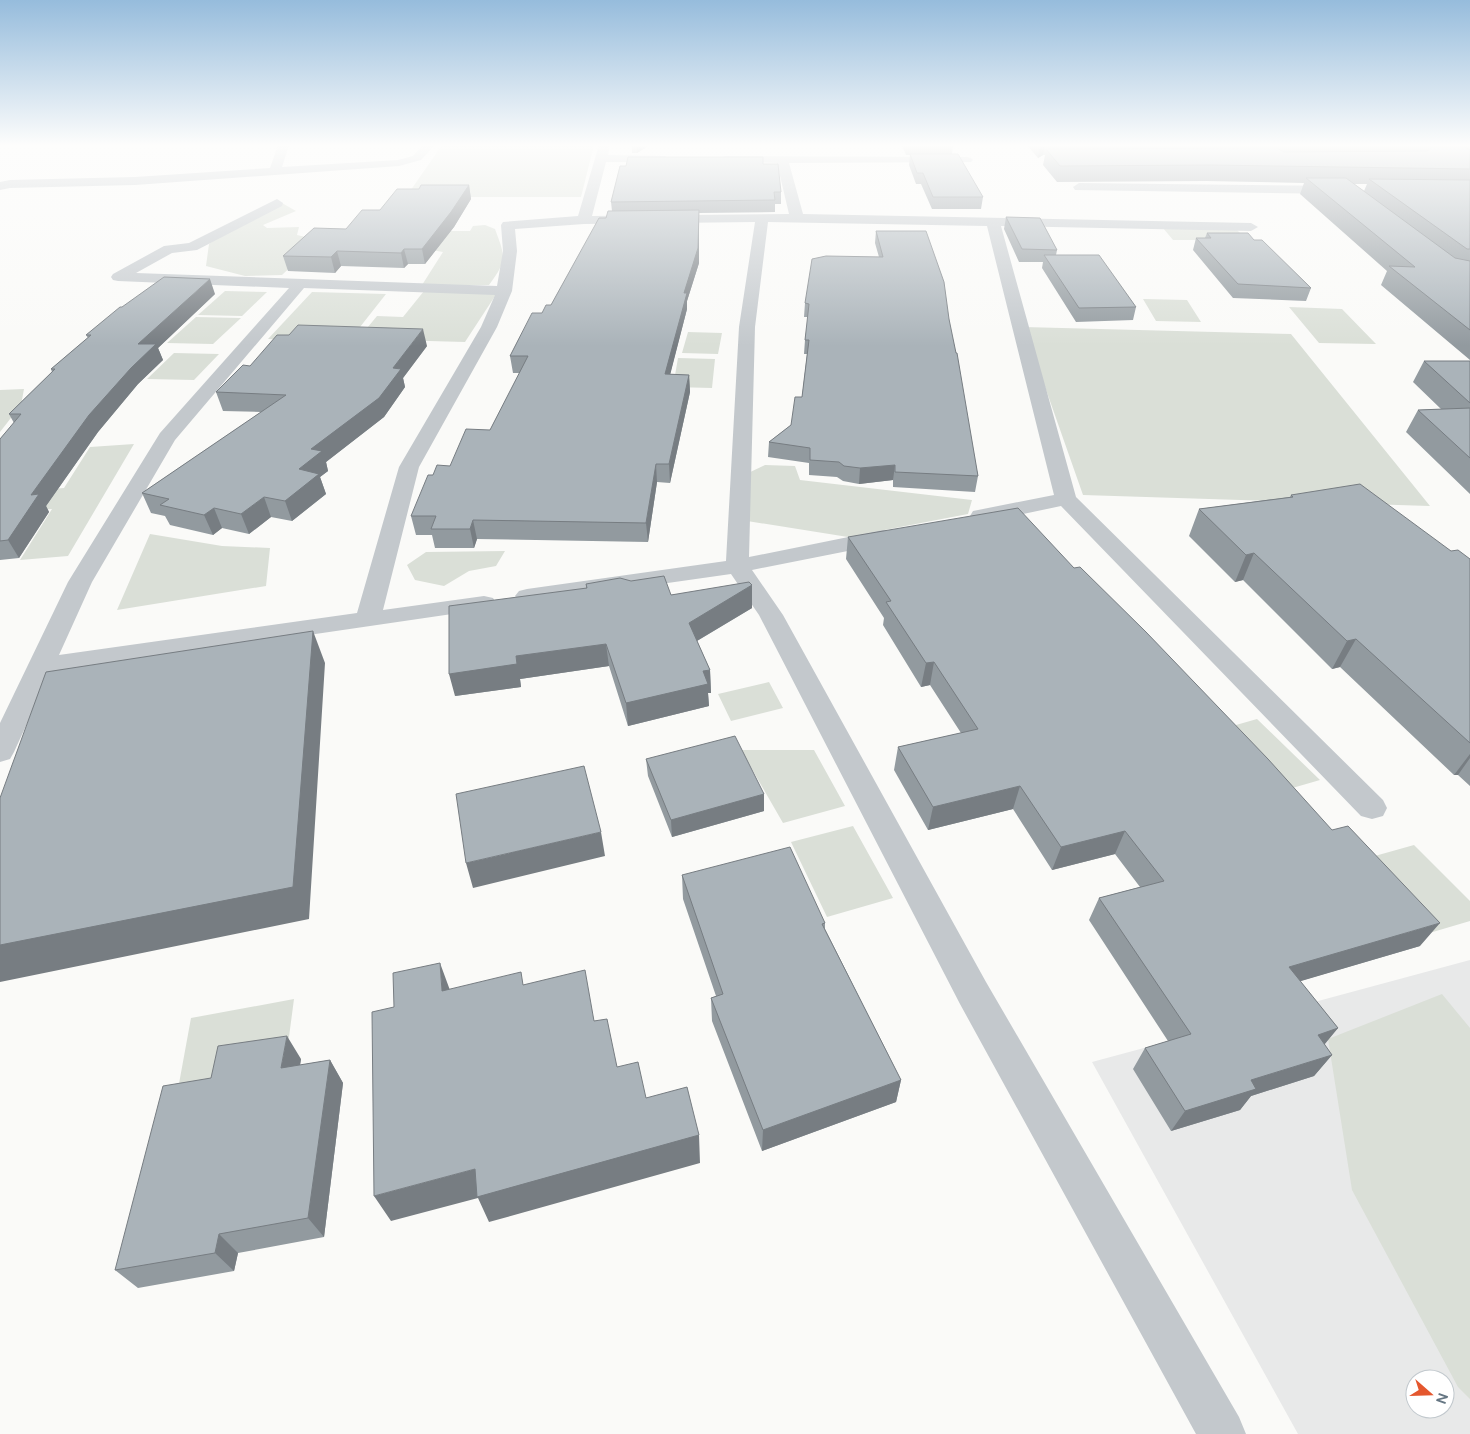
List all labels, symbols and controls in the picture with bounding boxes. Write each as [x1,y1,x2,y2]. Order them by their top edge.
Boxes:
north arrow [1405,1369,1455,1419]
text: N [1432,1391,1452,1406]

